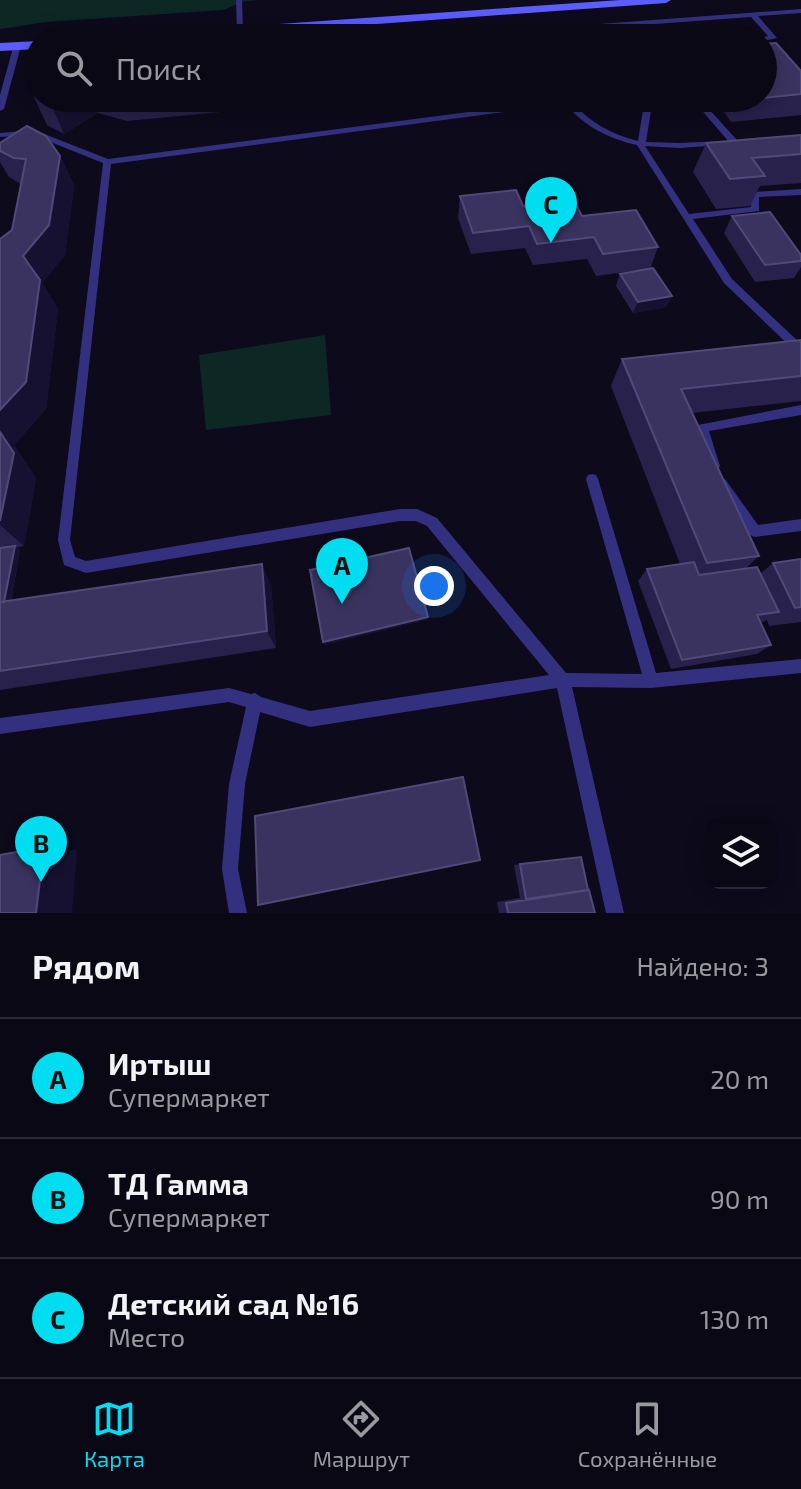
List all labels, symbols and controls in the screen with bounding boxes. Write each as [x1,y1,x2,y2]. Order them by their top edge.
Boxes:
search box [24,24,777,112]
icon: search [52,46,96,90]
text: Поиск [116,50,202,86]
pin: C [525,177,577,243]
pin: A [316,538,368,604]
your location [414,566,454,606]
pin: B [15,816,67,882]
map controls [705,817,777,889]
button: layers [705,817,777,889]
text: Рядом [32,945,140,986]
text: Найдено: 3 [636,950,769,981]
text: Иртыш [108,1045,212,1081]
text: A [50,1063,66,1094]
text: 20 m [710,1063,769,1094]
text: Супермаркет [108,1081,270,1112]
text: ТД Гамма [108,1165,249,1201]
text: B [50,1183,66,1214]
text: 90 m [710,1183,769,1214]
text: Супермаркет [108,1201,270,1232]
text: Детский сад №16 [108,1285,359,1321]
text: C [50,1303,66,1334]
text: 130 m [700,1303,769,1334]
text: Место [108,1321,185,1352]
tab: Карта [84,1397,145,1471]
tab: Маршрут [313,1397,410,1471]
tab: Сохранённые [578,1397,717,1471]

